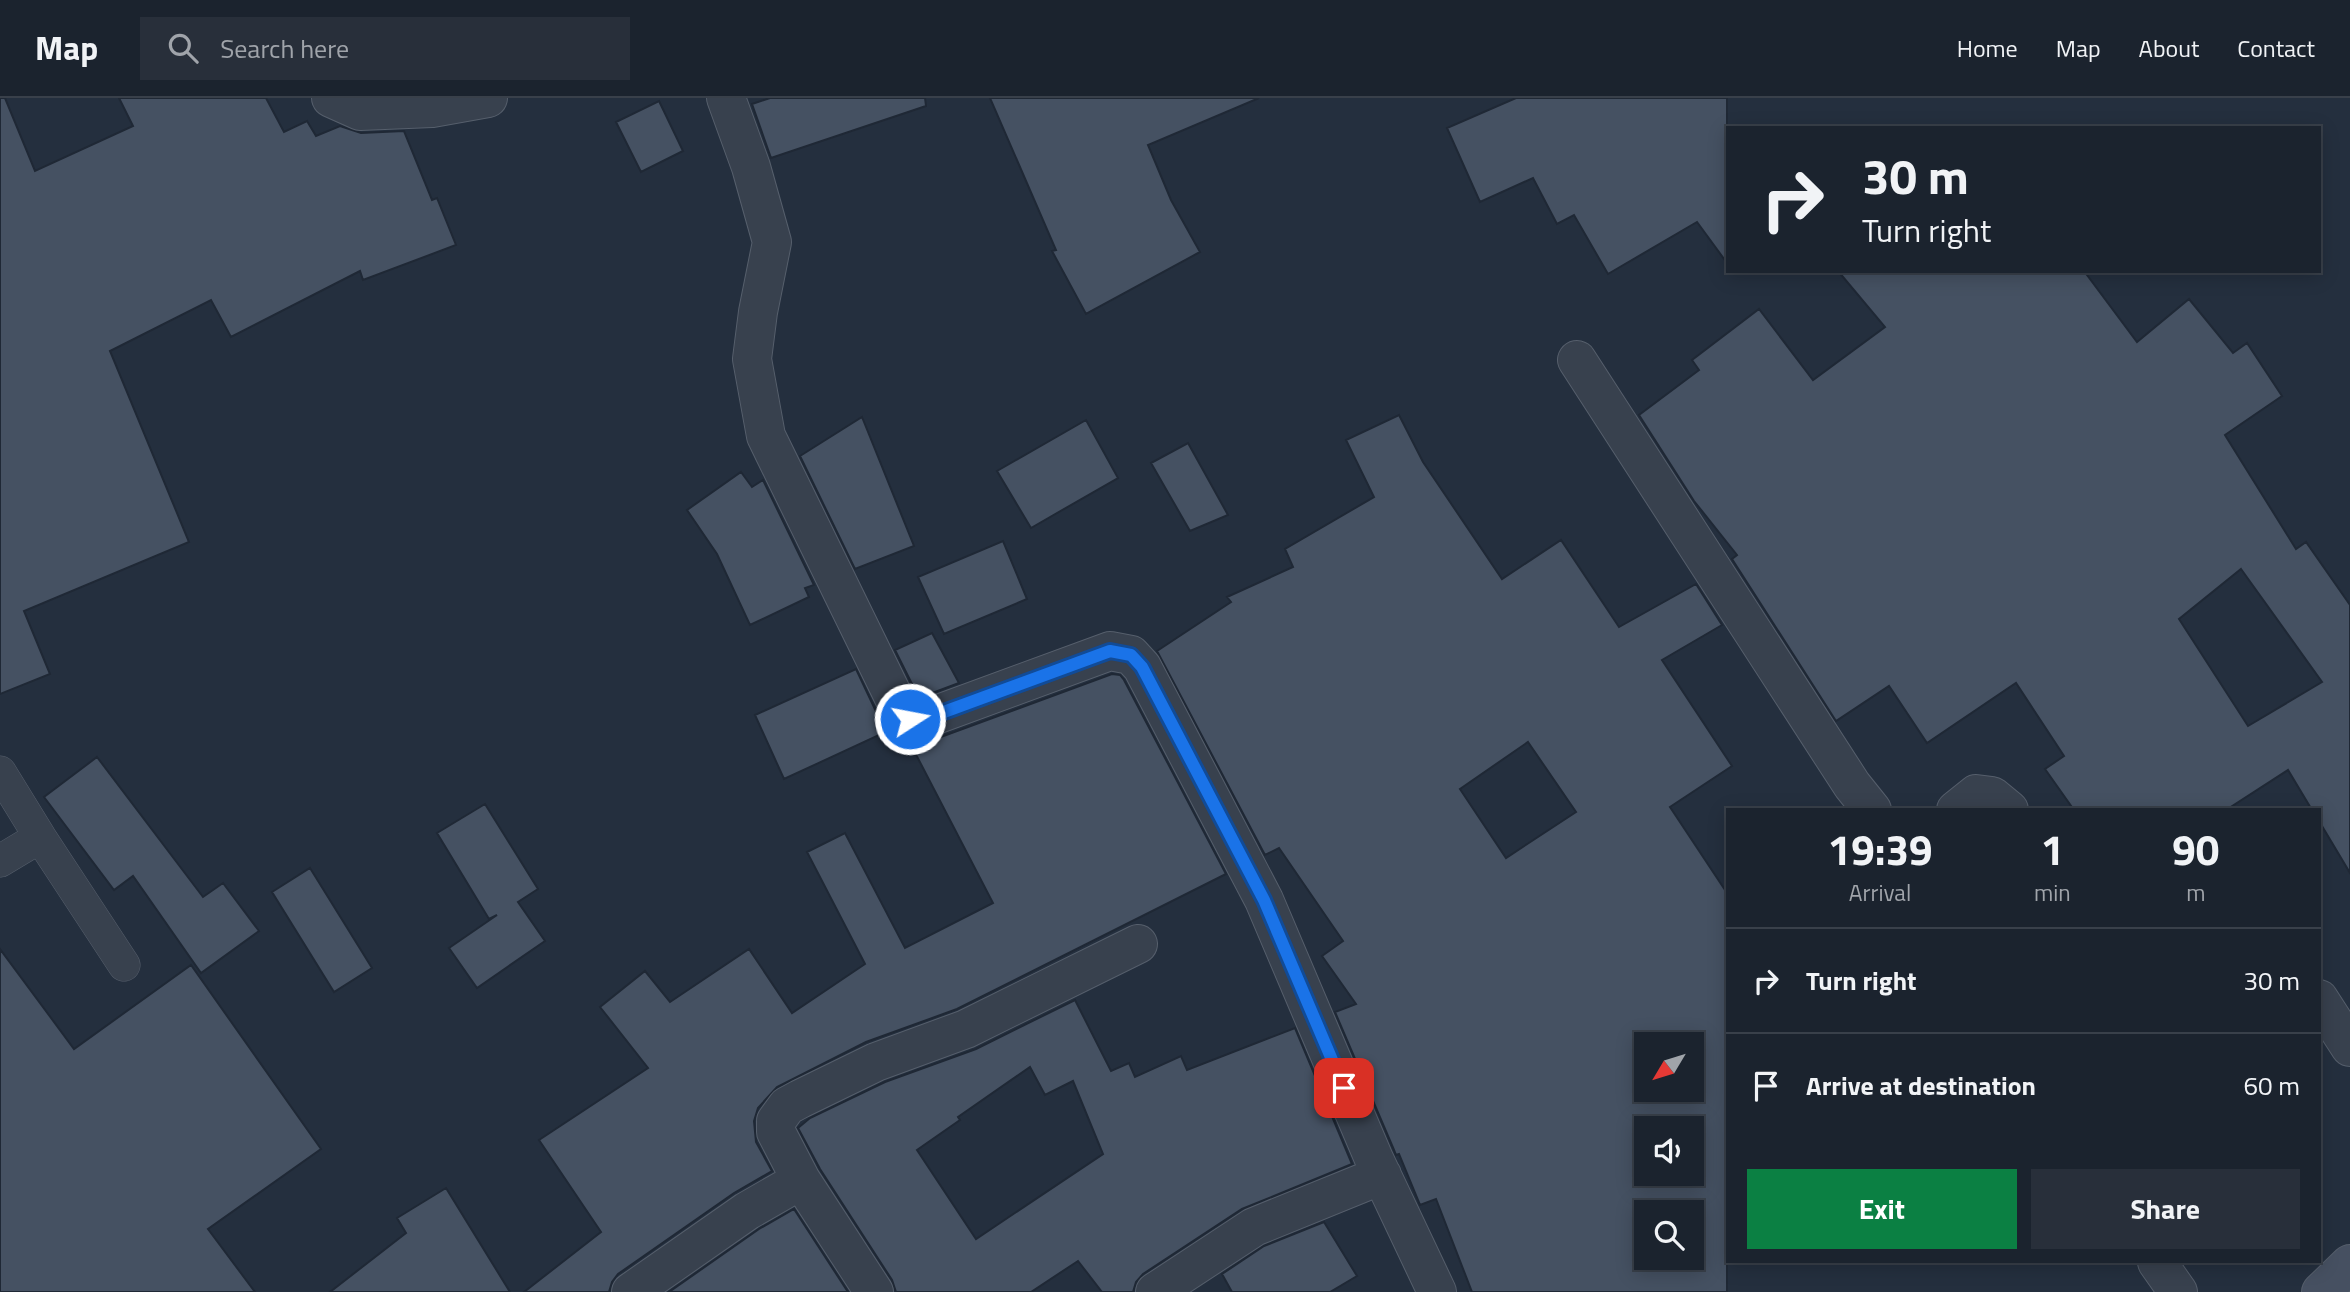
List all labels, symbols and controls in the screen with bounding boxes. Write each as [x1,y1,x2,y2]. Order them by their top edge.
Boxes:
search box [140,17,630,80]
text: Map [35,23,98,73]
icon: search [164,29,202,67]
text: Search here [220,29,349,68]
text: Home [1957,30,2018,66]
text: Map [2056,30,2101,66]
text: About [2139,30,2199,66]
text: Contact [2237,30,2315,66]
text: 30 m [1862,138,1969,213]
icon: right [1747,154,1838,245]
text: Turn right [1862,206,1991,254]
position arrow [873,682,947,756]
text: 19:39 [1828,817,1932,881]
text: 1 [2041,817,2064,881]
text: 90 [2172,817,2219,881]
text: Arrival [1849,875,1911,910]
text: min [2034,875,2071,910]
text: m [2186,875,2205,910]
text: Turn right [1806,961,1917,1000]
text: 30 m [2243,961,2300,1000]
icon: right [1747,962,1785,1000]
north arrow [1634,1032,1704,1102]
map controls [1634,1032,1704,1270]
pin [1314,1058,1374,1118]
text: Arrive at destination [1806,1066,2036,1105]
text: 60 m [2243,1066,2300,1105]
icon: arrive [1747,1067,1785,1105]
icon: arrive [1325,1069,1363,1107]
button: sound [1634,1116,1704,1186]
button: Exit [1747,1169,2017,1249]
button: Share [2031,1169,2300,1249]
button: search [1634,1200,1704,1270]

